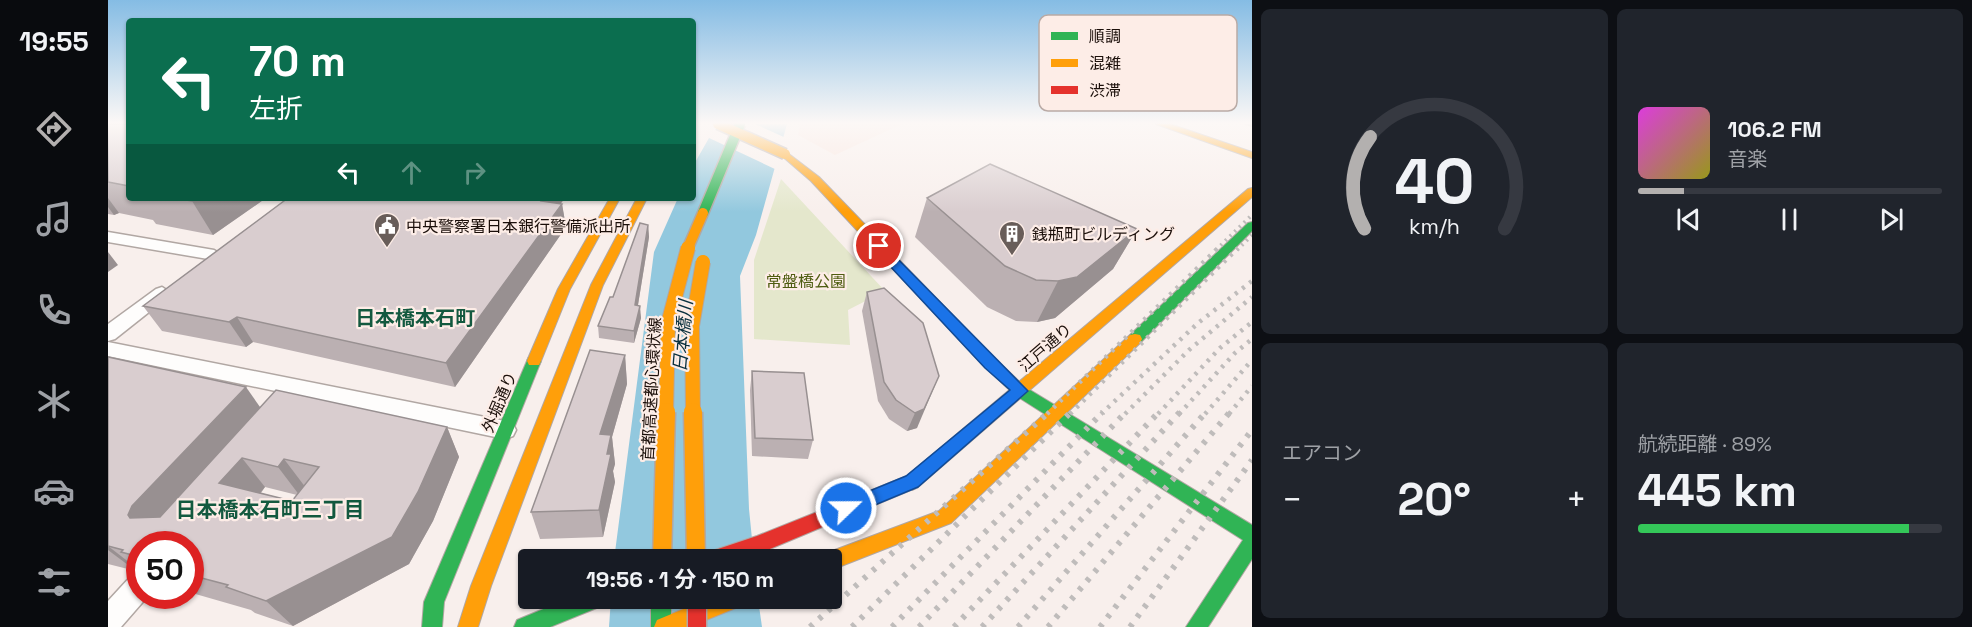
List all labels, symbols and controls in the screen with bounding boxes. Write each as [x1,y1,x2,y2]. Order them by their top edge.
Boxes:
legend [1039,15,1237,111]
text: 19:55 [19,24,89,59]
text: 順調 [1089,26,1121,47]
text: 70 m [249,35,346,88]
icon: left [150,42,228,120]
text: 混雑 [1089,53,1121,74]
text: 渋滞 [1089,80,1121,101]
text: 左折 [249,91,303,126]
icon: directions [33,108,75,150]
text: 106.2 FM [1728,115,1822,143]
text: 40 [1394,142,1474,221]
text: 音楽 [1728,146,1768,172]
icon: left [332,156,365,189]
icon: ahead [395,156,428,189]
icon: right [458,156,491,189]
icon: music [33,198,75,240]
icon: previous [1672,203,1705,236]
icon: pause [1773,203,1806,236]
icon: next [1875,203,1908,236]
public building icon: 中央警察署日本銀行警備派出所 [372,211,402,249]
text: km/h [1409,213,1460,240]
place label: 中央警察署日本銀行警備派出所 [406,216,630,237]
building icon: 銭瓶町ビルディング [997,219,1027,257]
pin [853,220,904,271]
place label: 銭瓶町ビルディング [1032,224,1175,245]
icon: arrive [862,229,895,262]
park label: 常盤橋公園 [766,271,846,292]
icon: phone [33,289,75,331]
water label: 日本橋川 [668,297,697,373]
district label: 日本橋本石町 [355,305,475,331]
street label: 首都高速都心環状線 [637,317,666,461]
street label: 江戸通り [1014,318,1076,376]
street label: 外堀通り [477,369,522,436]
icon: climate [33,380,75,422]
text: 航続距離 · 89% [1638,431,1772,457]
text: エアコン [1282,440,1362,466]
text: 445 km [1638,462,1797,519]
icon: car [33,470,75,512]
text: 20° [1397,471,1471,528]
position arrow [814,476,878,540]
text: − [1282,479,1302,521]
text: + [1566,479,1587,521]
district label: 日本橋本石町三丁目 [176,496,365,523]
speed limit sign: 50 [126,531,204,609]
icon: filters [33,561,75,603]
text: 19:56 · 1 分 · 150 m [586,565,774,593]

